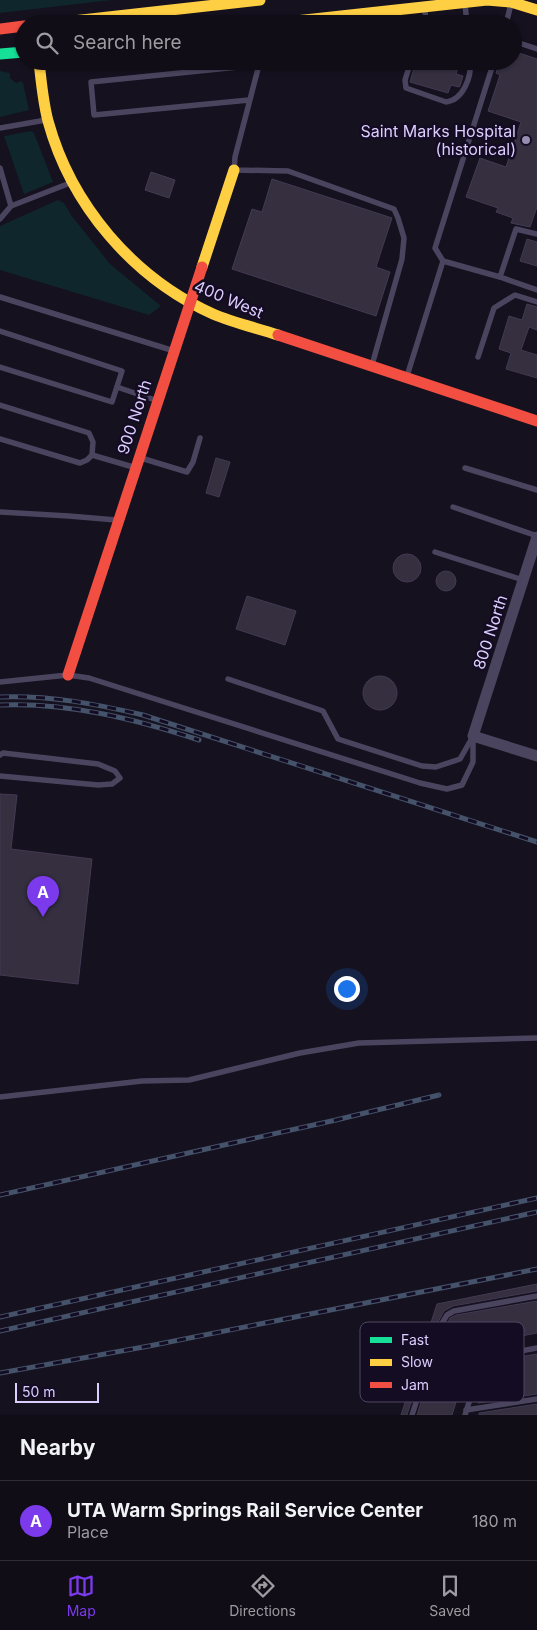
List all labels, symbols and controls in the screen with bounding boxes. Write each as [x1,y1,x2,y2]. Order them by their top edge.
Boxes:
search box [15,15,522,70]
icon: search [33,29,61,57]
text: Search here [73,31,182,54]
place label: Saint Marks Hospital (historical) [360,121,516,159]
marker: Saint Marks Hospital (historical) [520,134,532,146]
street label: 400 West [192,276,266,322]
street label: 900 North [113,377,155,457]
street label: 800 North [469,592,511,672]
pin: A [27,876,59,917]
your location [334,976,360,1002]
legend [360,1322,524,1402]
text: Fast [401,1331,429,1348]
text: Slow [401,1353,433,1370]
text: Jam [401,1376,429,1393]
scale bar [15,1380,99,1403]
text: 50 m [22,1383,56,1400]
text: Nearby [20,1435,95,1460]
text: UTA Warm Springs Rail Service Center [67,1499,423,1522]
text: A [30,1511,42,1531]
text: 180 m [472,1511,517,1531]
text: Place [67,1522,109,1542]
tab: Map [67,1572,96,1619]
tab: Directions [229,1572,296,1619]
tab: Saved [429,1572,470,1619]

